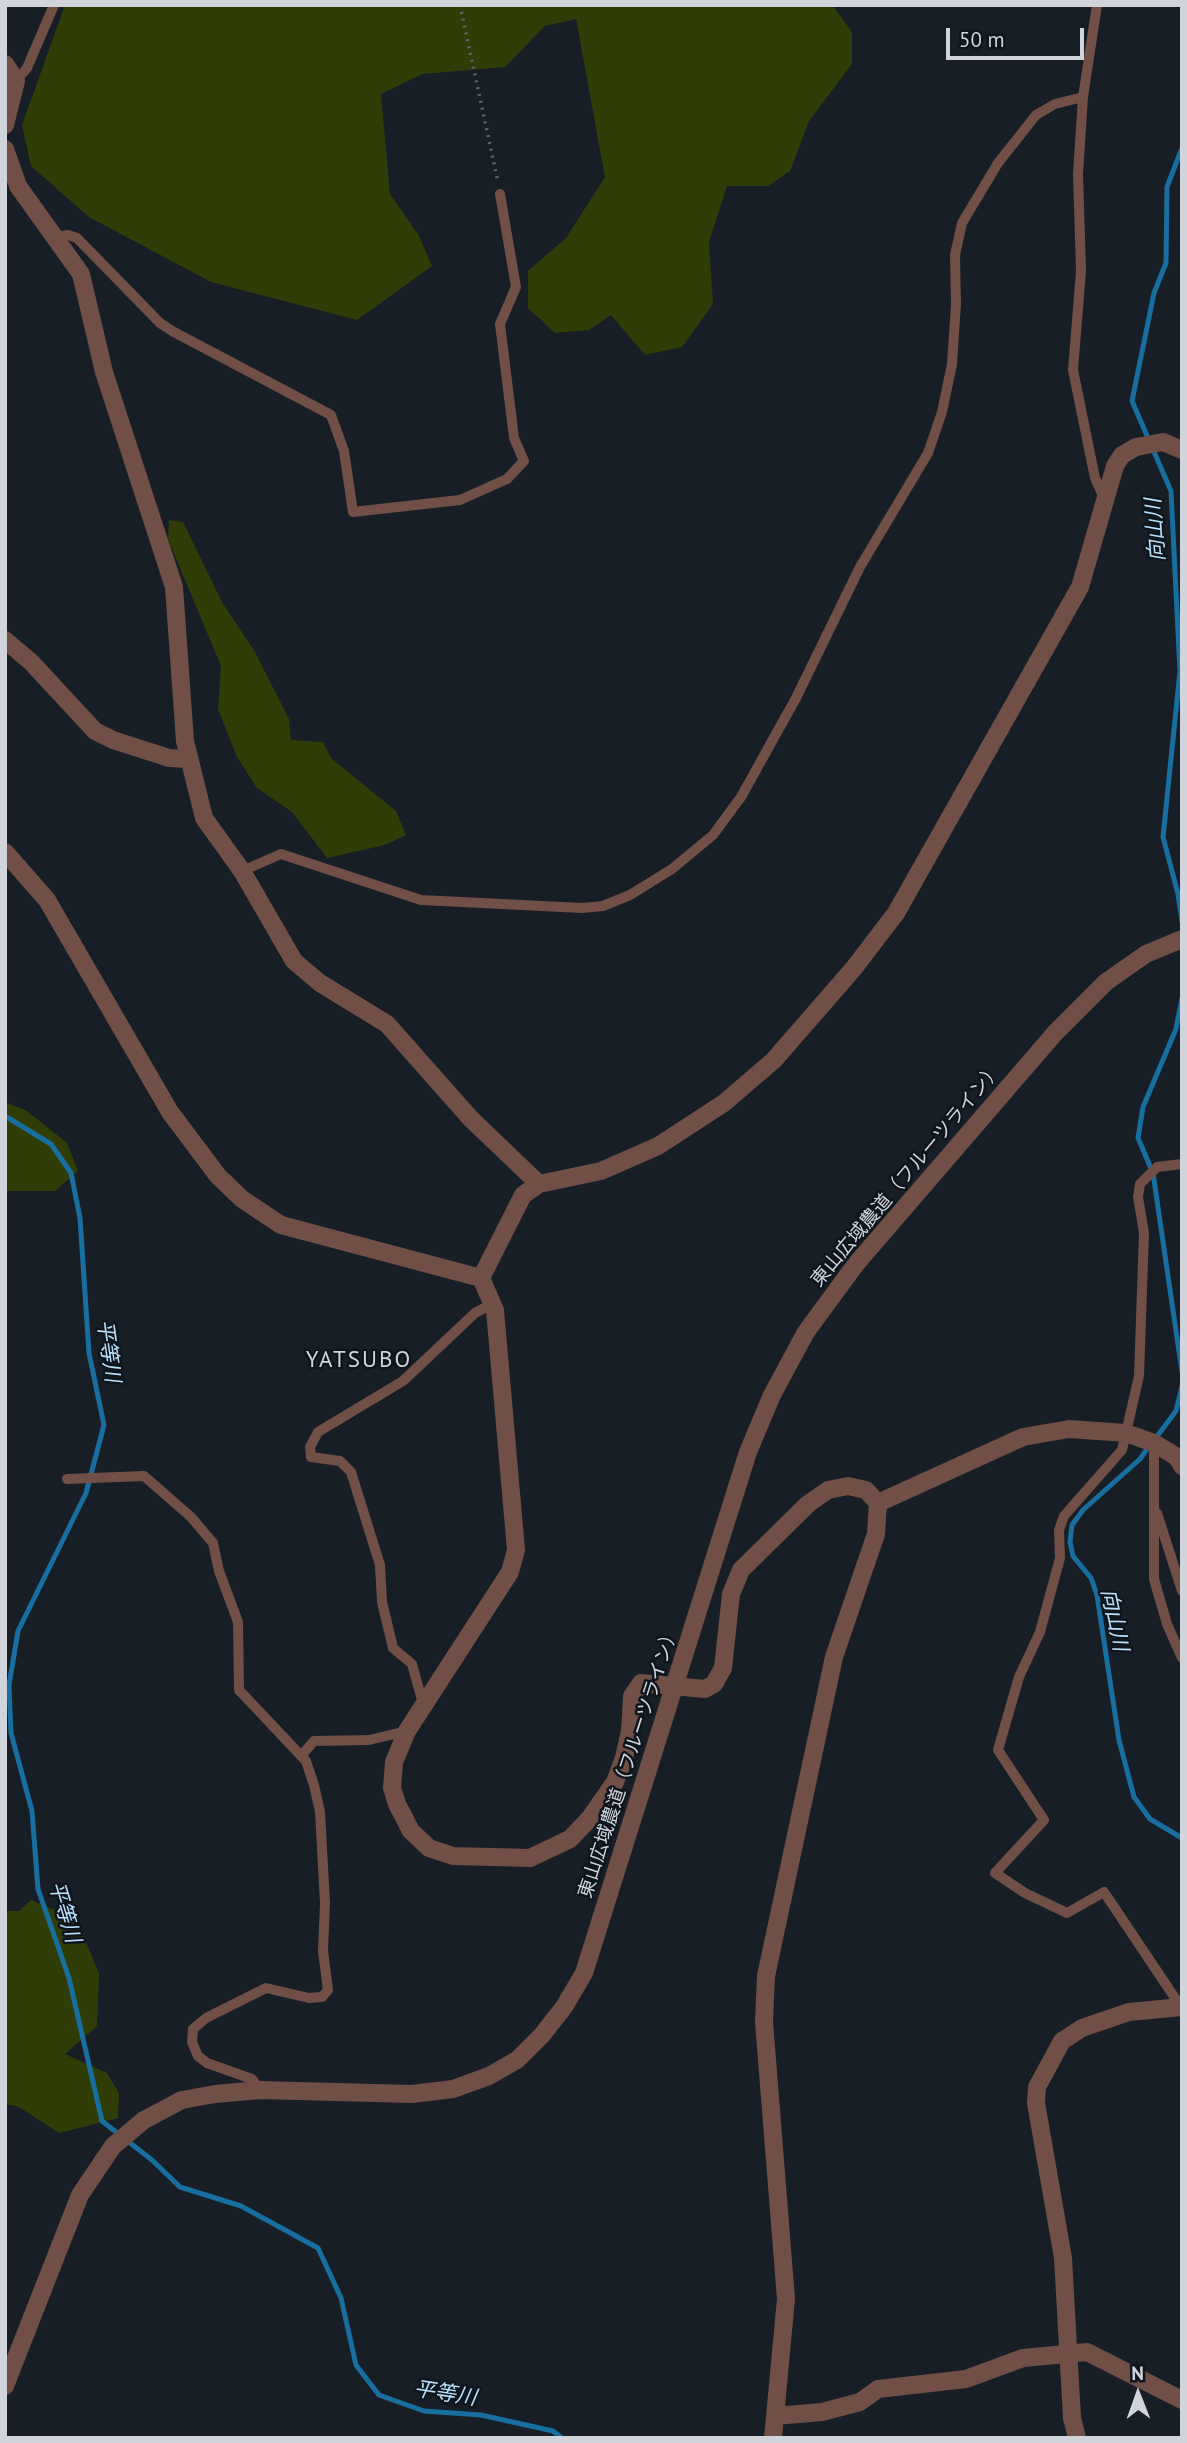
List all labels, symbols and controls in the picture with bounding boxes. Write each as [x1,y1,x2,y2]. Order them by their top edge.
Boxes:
scale bar [949,14,1087,58]
text: 50 m [959,26,1005,53]
water label: 向山川 [1141,498,1171,562]
street label: 東山広域農道（フルーツライン） [807,1059,1007,1291]
water label: 平等川 [91,1318,125,1384]
district label: YATSUBO [307,1346,411,1374]
water label: 向山川 [1095,1587,1133,1653]
street label: 東山広域農道（フルーツライン） [574,1623,684,1901]
water label: 平等川 [43,1878,85,1946]
north arrow [1103,2359,1173,2429]
text: N [1131,2361,1144,2385]
water label: 平等川 [412,2377,478,2411]

